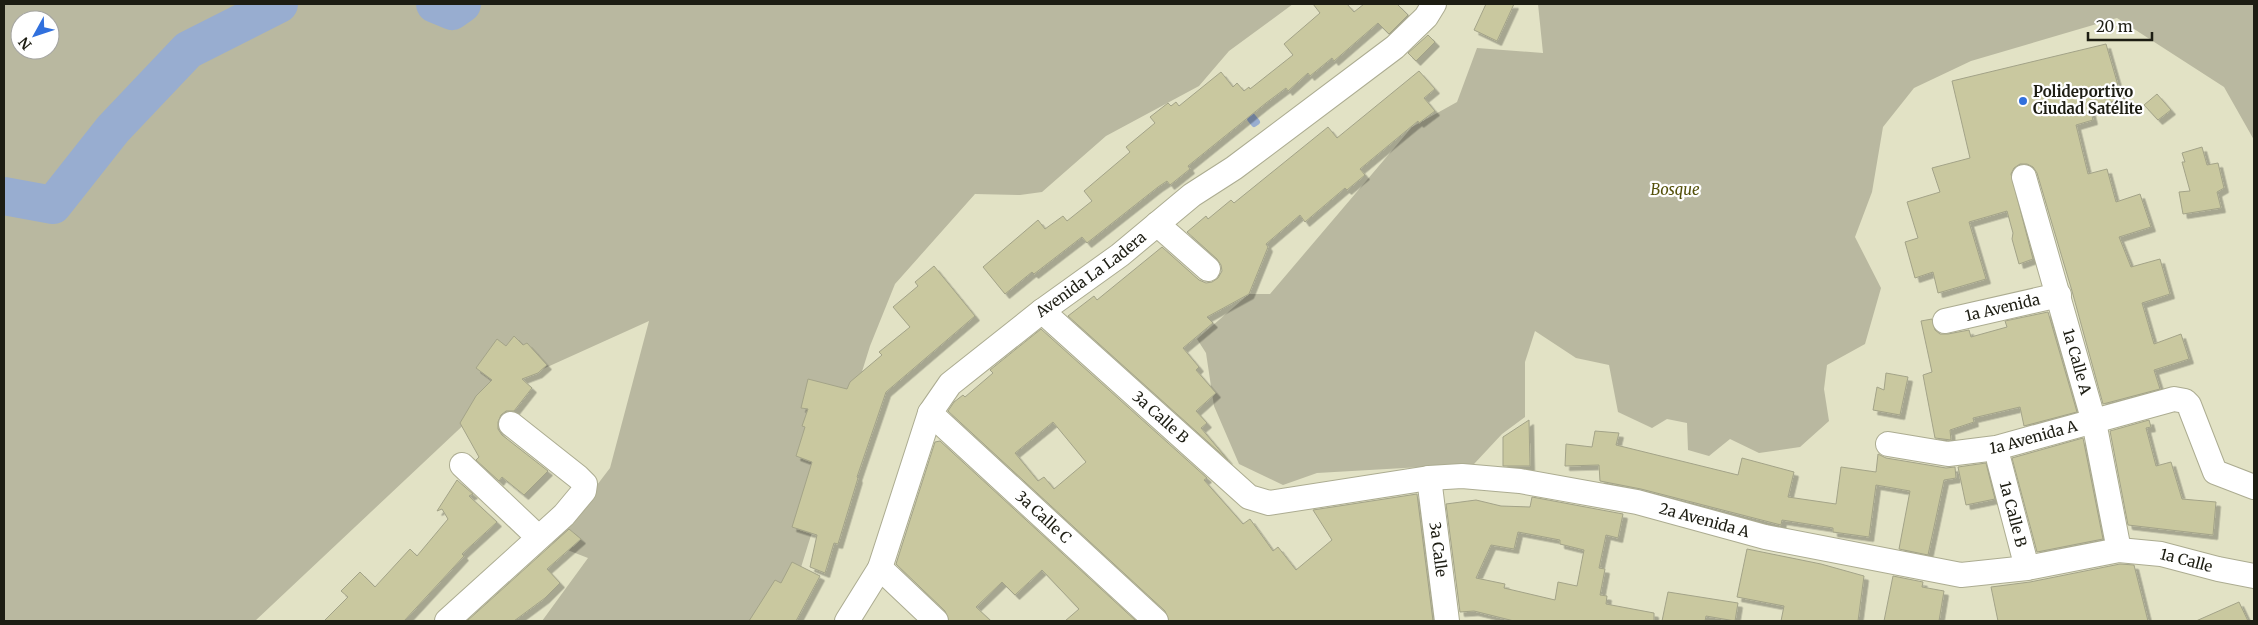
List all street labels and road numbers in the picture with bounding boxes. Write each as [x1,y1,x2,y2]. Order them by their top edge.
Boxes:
street label: Avenida La Ladera [1031,227,1150,322]
street label: 1a Avenida [1963,290,2042,325]
street label: 1a Calle A [2059,326,2096,397]
street label: 3a Calle B [1129,387,1193,447]
street label: 1a Avenida A [1988,416,2080,458]
street label: 1a Calle B [1996,479,2031,549]
street label: 3a Calle C [1012,487,1076,547]
street label: 2a Avenida A [1657,499,1752,541]
street label: 3a Calle [1426,521,1451,578]
street label: 1a Calle [2158,544,2215,576]

